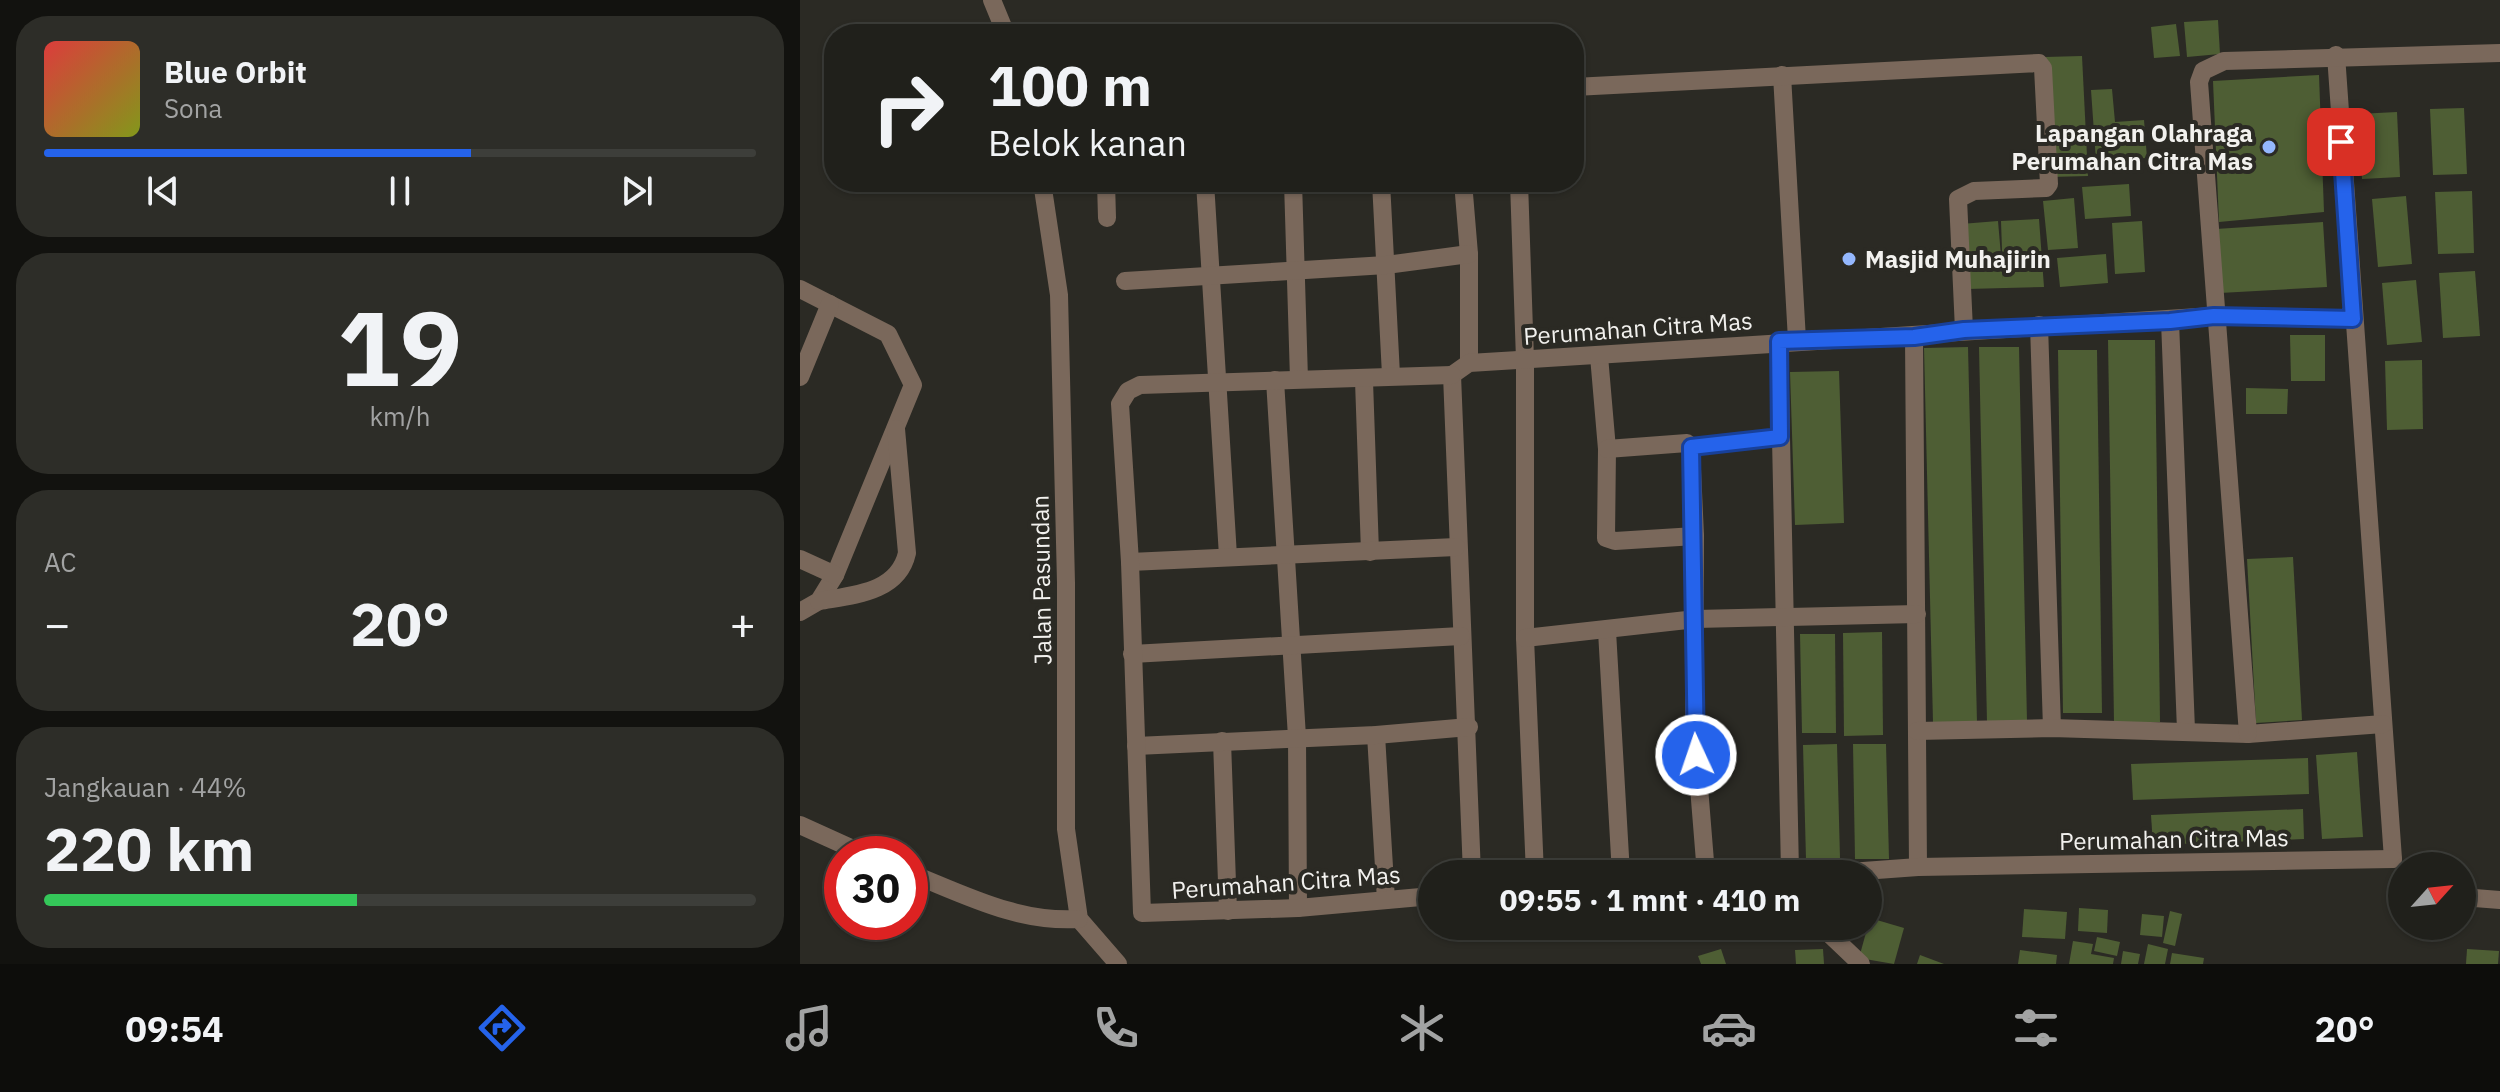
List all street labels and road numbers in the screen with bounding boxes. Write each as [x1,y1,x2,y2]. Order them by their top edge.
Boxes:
street label: Perumahan Citra Mas [1522,304,1754,352]
street label: Jalan Pasundan [1024,495,1058,665]
street label: Perumahan Citra Mas [2059,821,2289,857]
street label: Perumahan Citra Mas [1170,858,1402,906]

